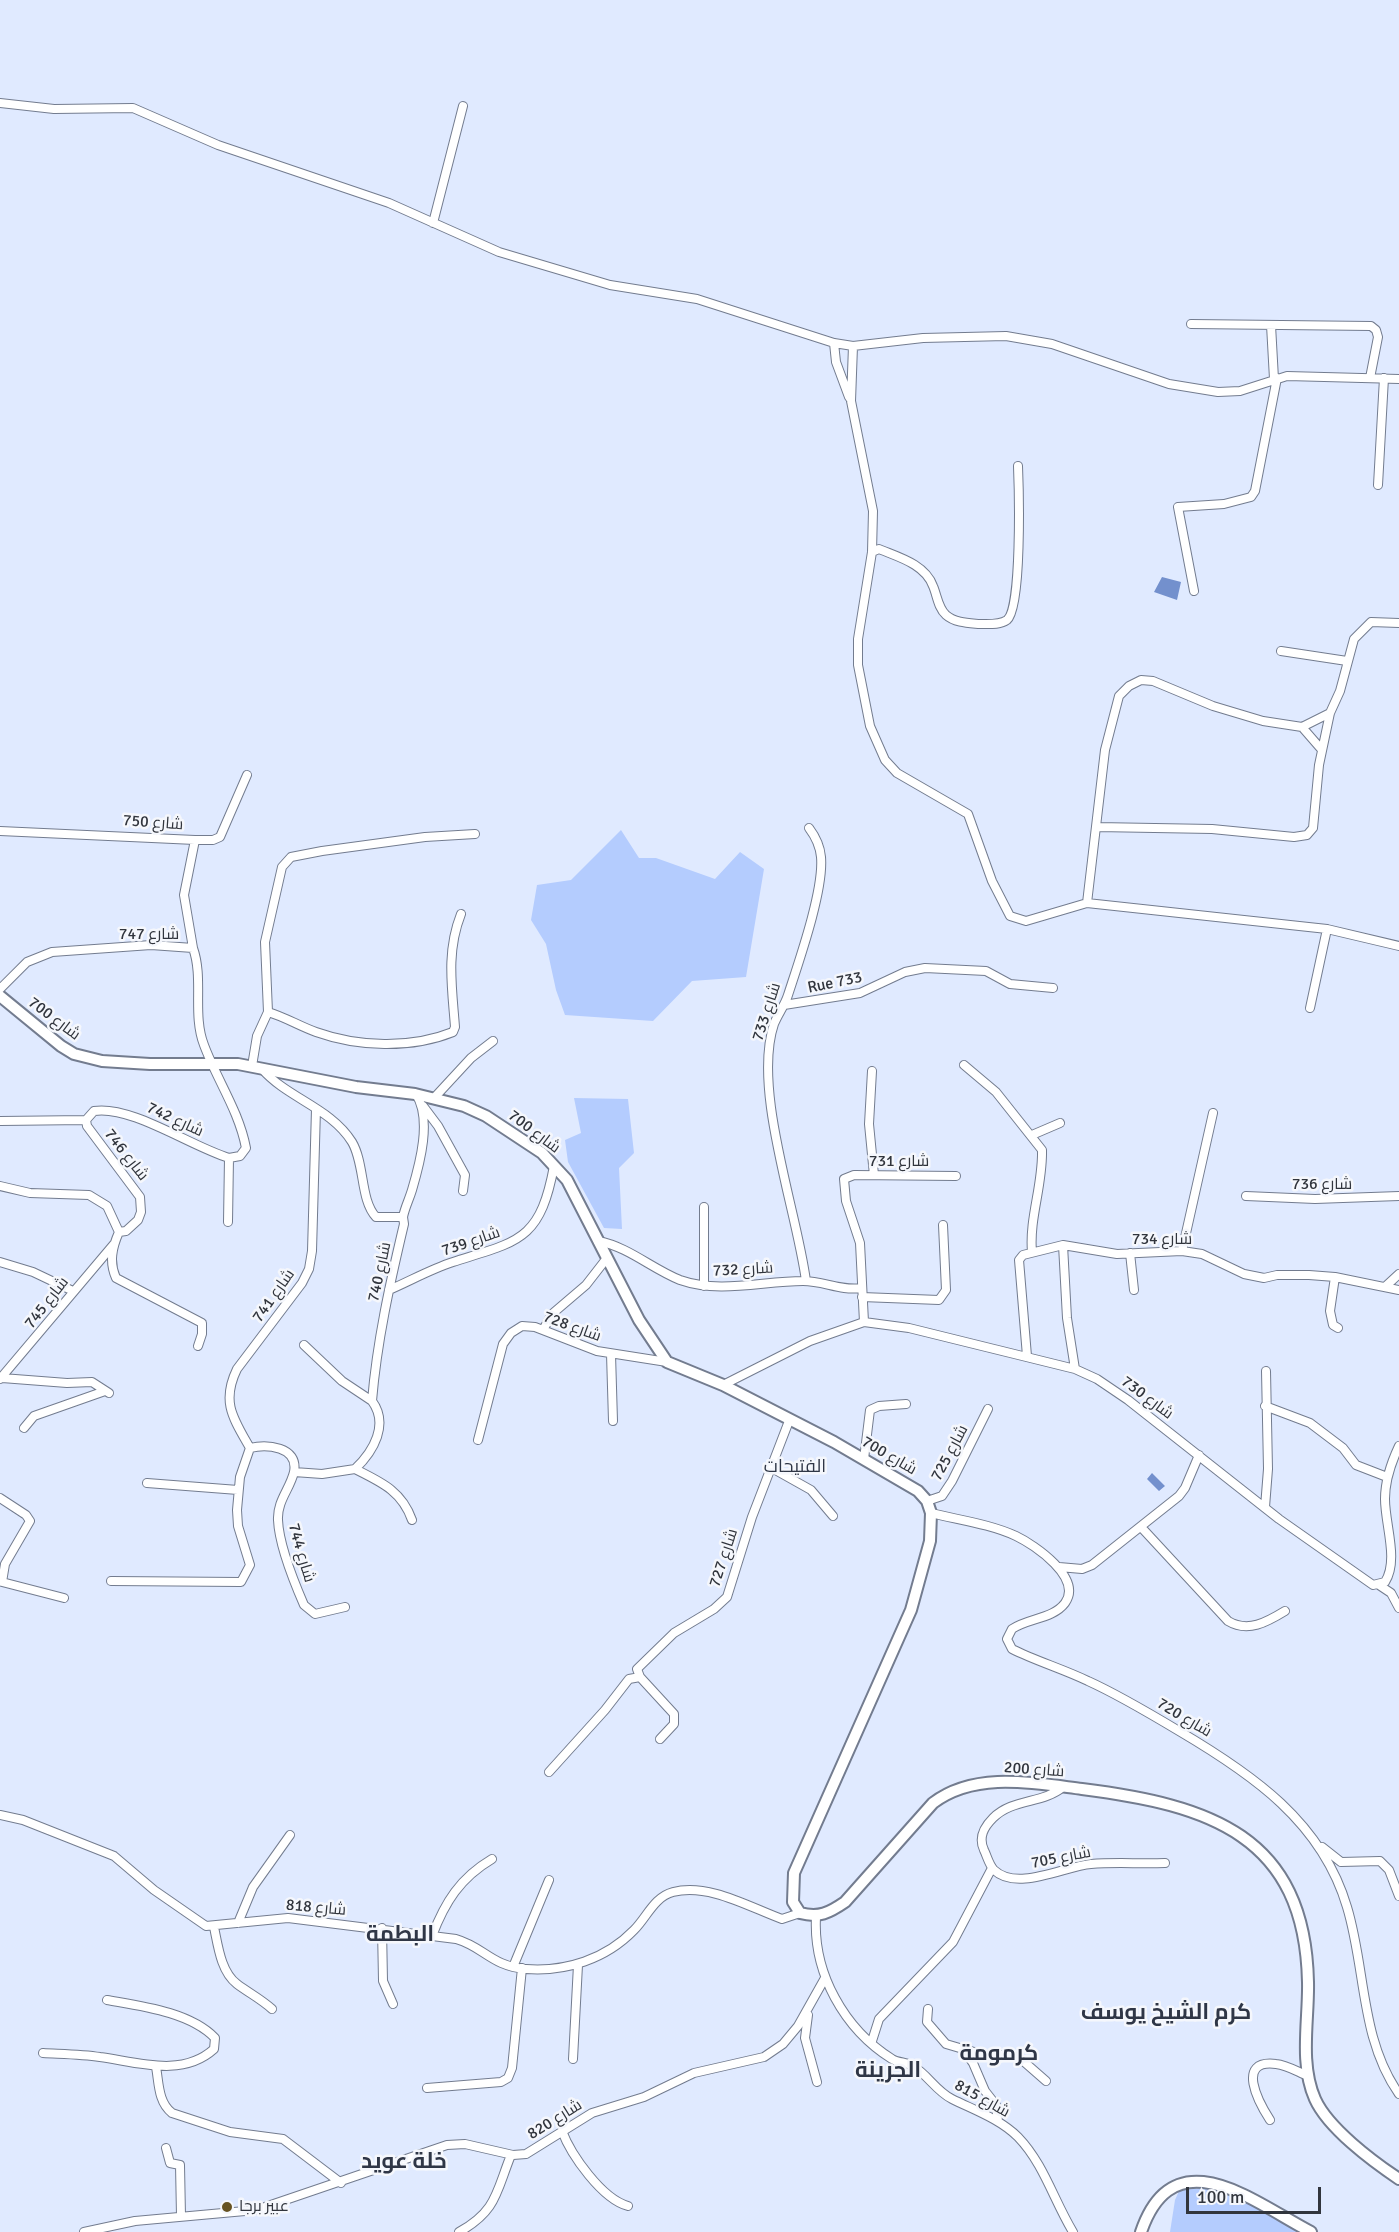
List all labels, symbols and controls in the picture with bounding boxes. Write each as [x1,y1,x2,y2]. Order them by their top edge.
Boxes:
street label: شارع 750 [122,811,184,835]
street label: شارع 747 [119,925,179,945]
street label: Rue 733 [806,968,864,998]
street label: شارع 733 [749,980,785,1044]
street label: شارع 700 [24,993,84,1045]
street label: شارع 742 [144,1099,206,1141]
street label: شارع 700 [504,1106,564,1158]
street label: شارع 746 [100,1125,152,1185]
street label: شارع 731 [869,1152,929,1172]
street label: شارع 736 [1292,1175,1352,1195]
street label: شارع 739 [439,1223,503,1261]
street label: شارع 734 [1132,1230,1192,1250]
street label: شارع 740 [364,1240,396,1304]
street label: شارع 732 [712,1259,774,1281]
street label: شارع 741 [249,1266,299,1326]
street label: شارع 745 [21,1273,73,1333]
street label: شارع 728 [540,1308,604,1346]
street label: شارع 730 [1117,1372,1177,1424]
street label: شارع 725 [927,1422,973,1484]
street label: شارع 700 [858,1433,920,1479]
district label: الفتيحات [764,1456,826,1478]
street label: شارع 744 [283,1521,319,1585]
street label: شارع 727 [706,1526,742,1590]
street label: شارع 720 [1153,1694,1215,1742]
street label: شارع 200 [1003,1758,1065,1782]
street label: شارع 705 [1030,1843,1092,1873]
street label: شارع 818 [285,1896,347,1920]
district label: البطمة [366,1922,434,1948]
district label: كرم الشيخ يوسف [1081,2000,1251,2026]
district label: كرمومة [960,2041,1038,2067]
district label: الجرينة [855,2058,921,2084]
street label: شارع 815 [951,2076,1013,2122]
street label: شارع 820 [524,2096,586,2144]
district label: خلة عويد [361,2149,447,2175]
scale bar [1189,2175,1324,2213]
text: 100 m [1197,2186,1244,2208]
place label: عبير برجا [239,2197,289,2217]
marker: عبير برجا [220,2200,234,2214]

